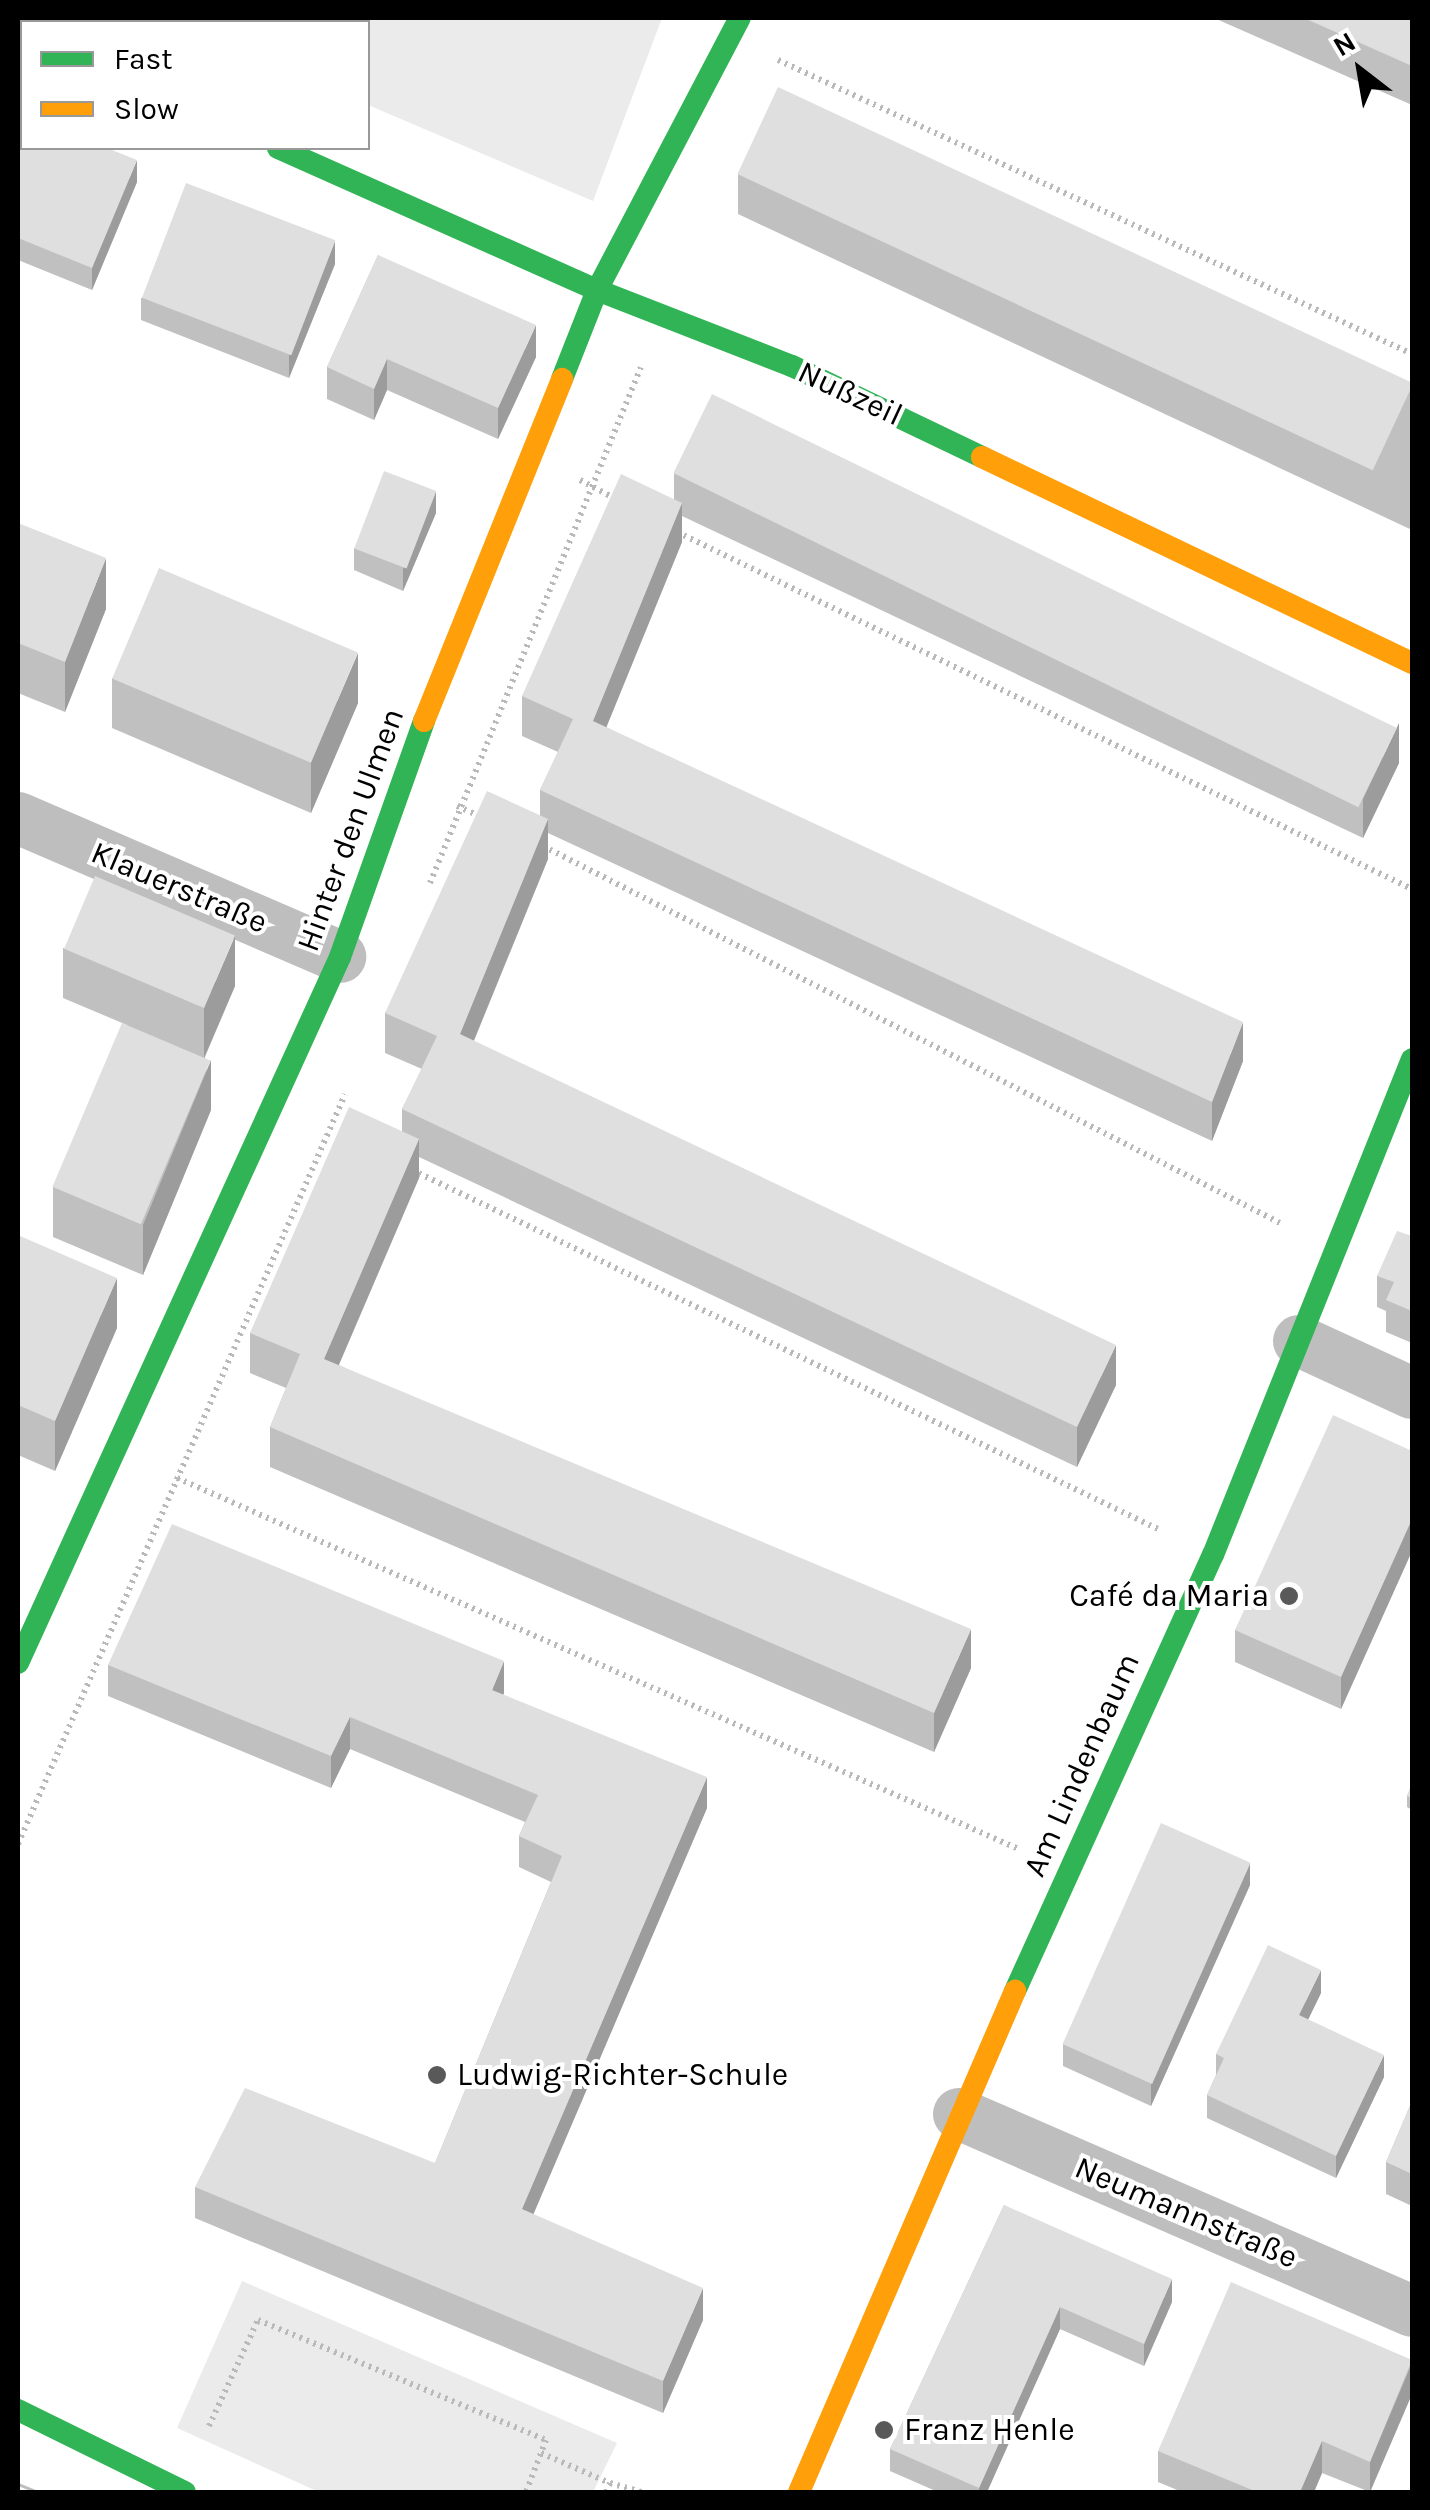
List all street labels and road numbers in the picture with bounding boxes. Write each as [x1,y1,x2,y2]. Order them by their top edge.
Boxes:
street label: Nußzeil [792,353,908,435]
street label: Hinter den Ulmen [289,703,413,957]
street label: Klauerstraße [85,834,273,942]
street label: Am Lindenbaum [1016,1647,1148,1883]
street label: Neumannstraße [1069,2149,1303,2277]

